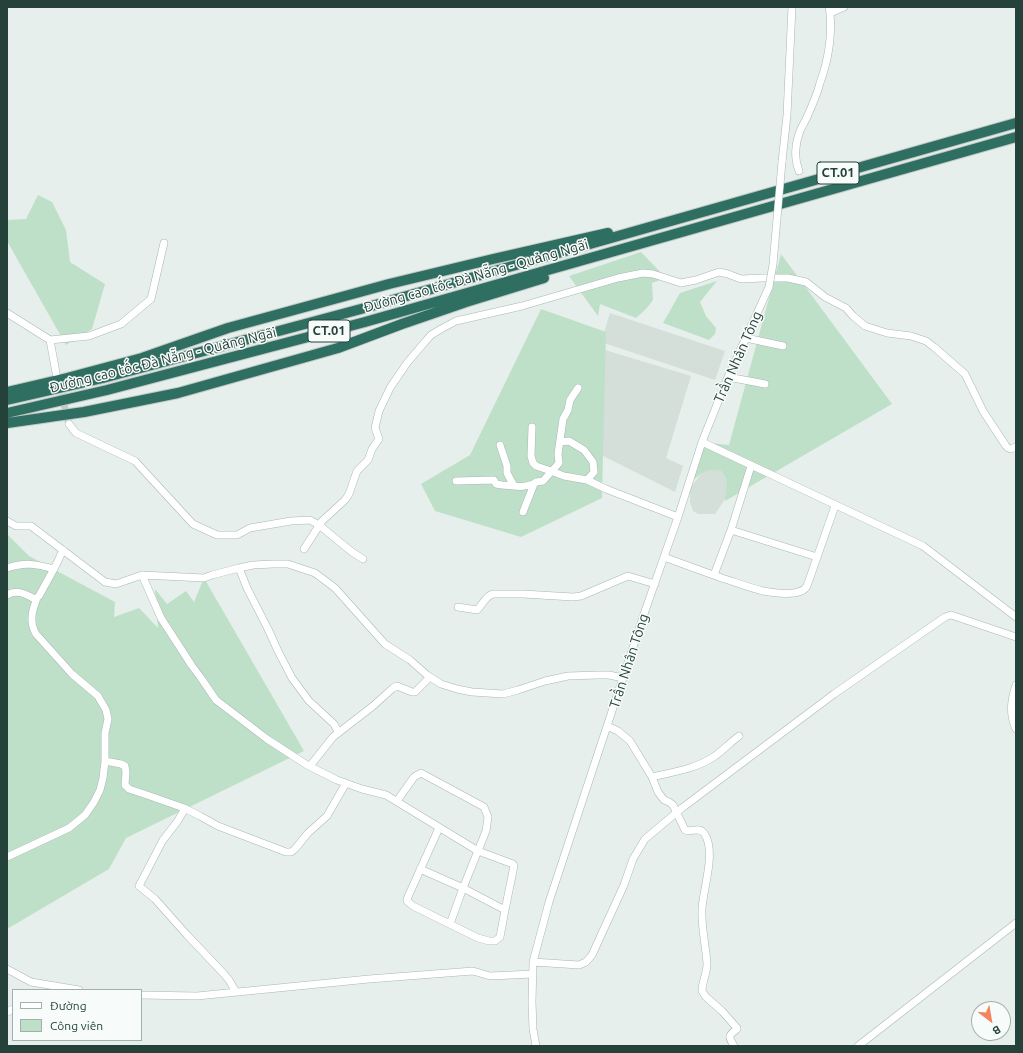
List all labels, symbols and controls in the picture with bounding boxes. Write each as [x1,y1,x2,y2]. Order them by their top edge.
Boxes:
road number: CT.01 [817,162,859,184]
street label: Đường cao tốc Đà Nẵng - Quảng Ngãi [362,236,590,316]
street label: Trần Nhân Tông [710,308,766,406]
road number: CT.01 [308,320,350,342]
street label: Đường cao tốc Đà Nẵng - Quảng Ngãi [48,324,278,396]
street label: Trần Nhân Tông [606,611,652,711]
legend [12,989,142,1041]
text: Đường [50,999,87,1012]
north arrow [971,1001,1011,1041]
text: Công viên [50,1019,103,1032]
text: B [990,1023,1003,1037]

